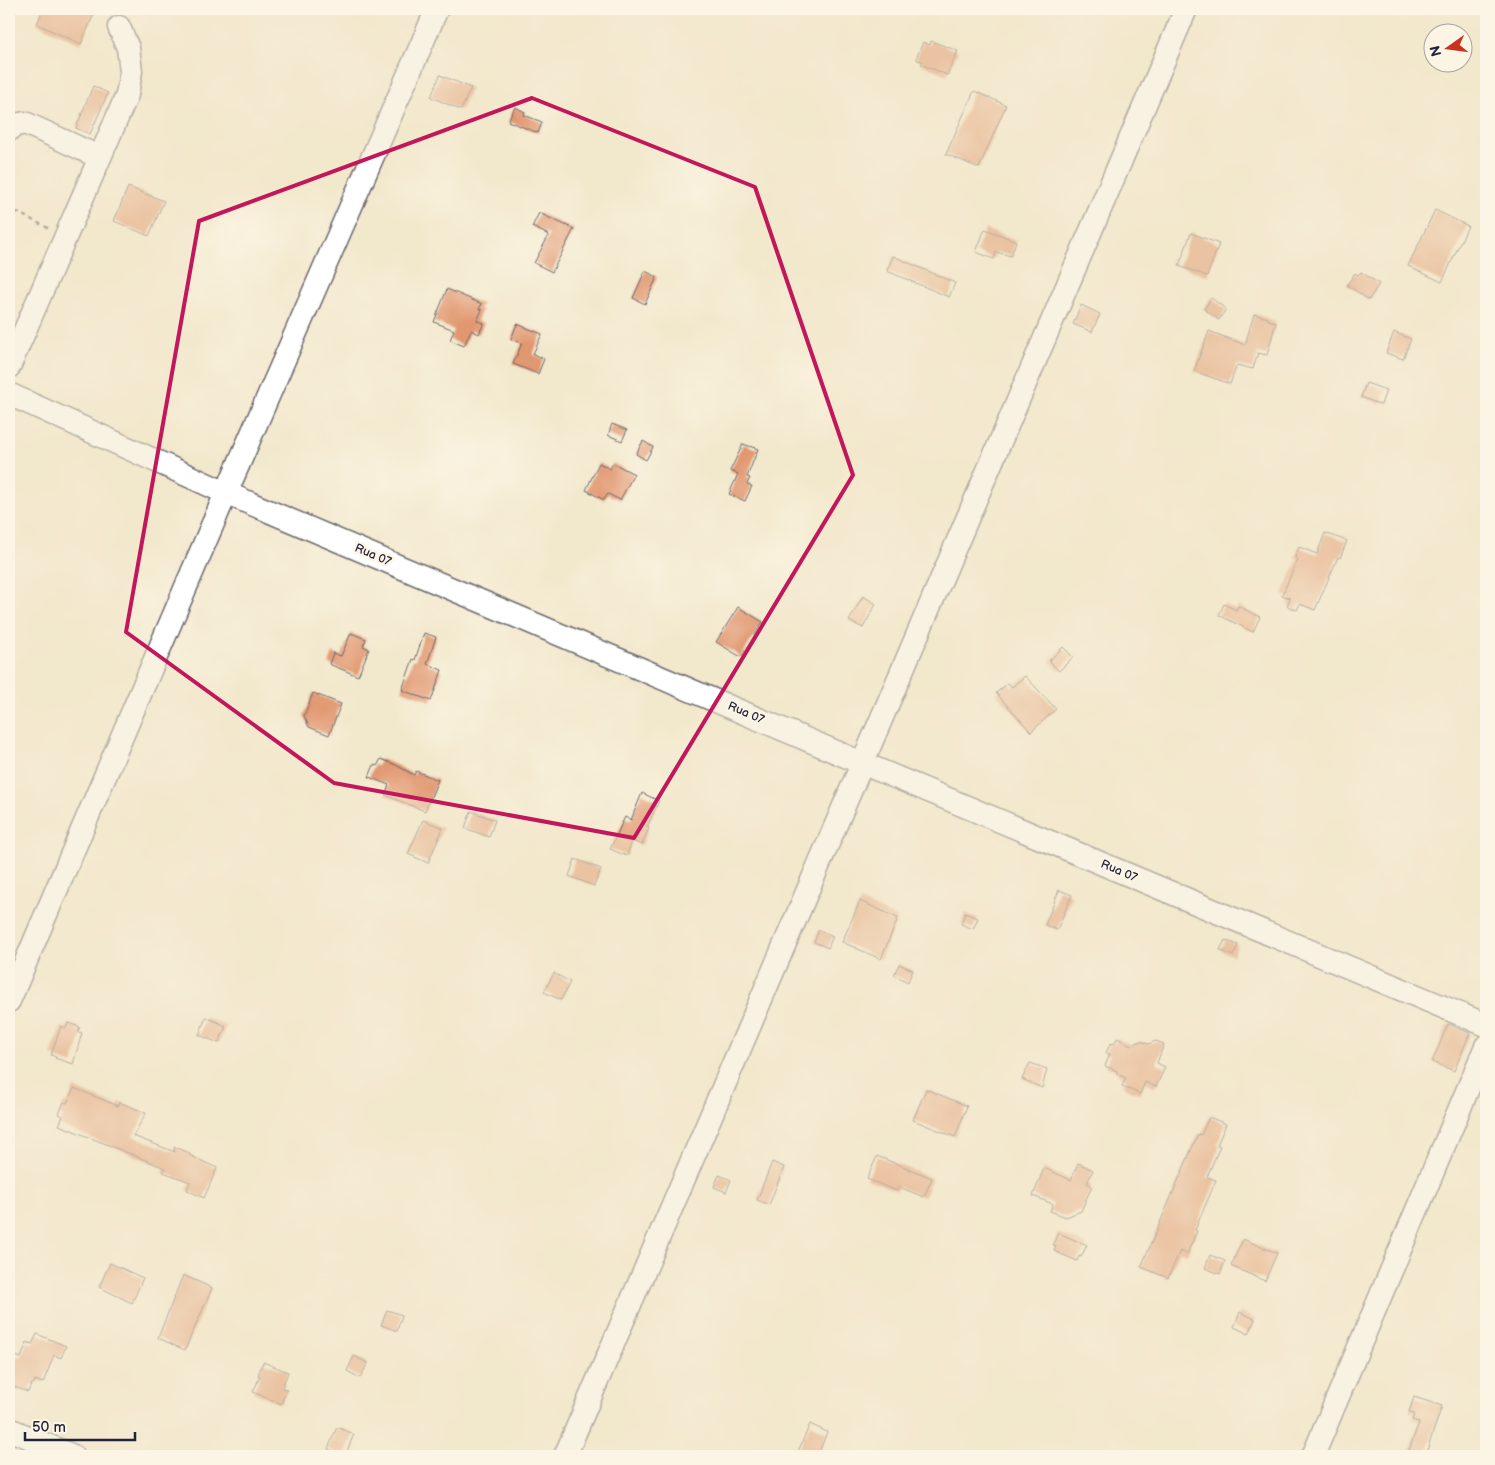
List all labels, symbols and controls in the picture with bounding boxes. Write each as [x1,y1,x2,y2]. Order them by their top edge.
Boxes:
north arrow [1422,22,1472,72]
text: N [1426,44,1445,58]
street label: Rua 07 [352,541,394,569]
street label: Rua 07 [725,699,767,727]
street label: Rua 07 [1098,857,1140,885]
scale bar [25,1410,135,1442]
text: 50 m [32,1418,66,1437]

